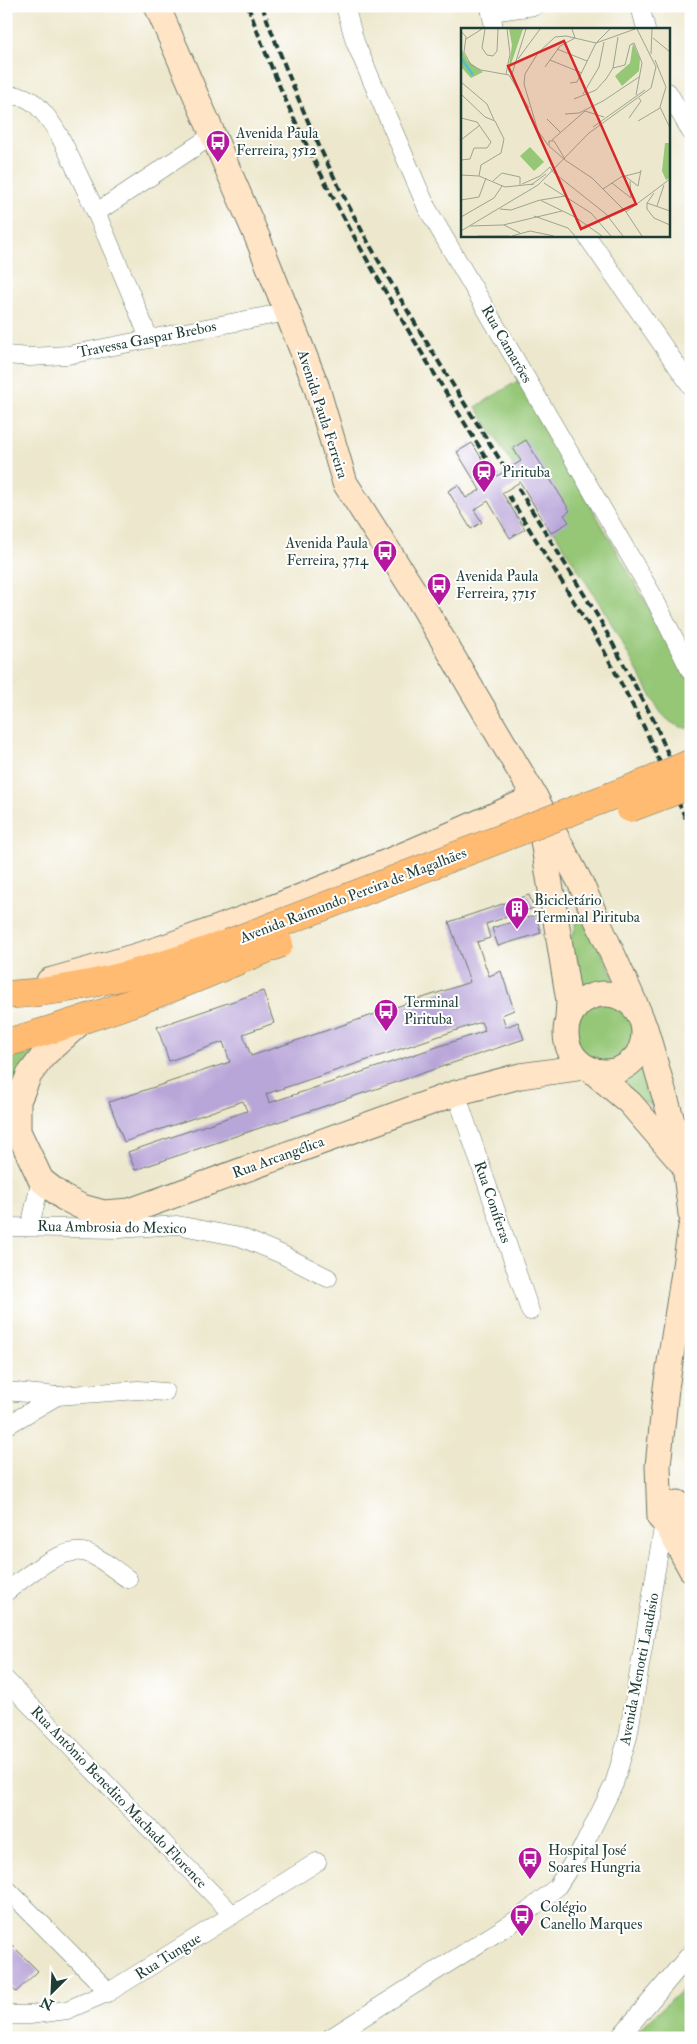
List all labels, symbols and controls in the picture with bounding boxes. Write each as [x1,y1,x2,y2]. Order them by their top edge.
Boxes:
inset map [461,28,670,236]
place label: Avenida Paula Ferreira, 3512 [235,124,319,160]
bus stop icon: Avenida Paula Ferreira, 3512 [205,129,231,163]
street label: Rua Camarões [477,302,536,387]
street label: Travessa Gaspar Brebos [76,317,218,363]
street label: Avenida Paula Ferreira [292,346,353,482]
station icon: Pirituba [471,459,497,493]
place label: Pirituba [502,463,551,482]
place label: Avenida Paula Ferreira, 3714 [285,534,369,570]
bus stop icon: Avenida Paula Ferreira, 3714 [372,539,398,573]
place label: Avenida Paula Ferreira, 3715 [455,567,539,603]
bus stop icon: Avenida Paula Ferreira, 3715 [426,572,452,606]
street label: Avenida Raimundo Pereira de Magalhães [236,843,469,948]
place label: Bicicletário Terminal Pirituba [534,891,641,927]
building icon: Bicicletário Terminal Pirituba [504,896,530,930]
place label: Terminal Pirituba [404,993,459,1029]
bus stop icon: Terminal Pirituba [373,998,399,1032]
street label: Rua Arcangélica [230,1132,327,1183]
street label: Rua Coníferas [470,1159,515,1246]
street label: Rua Ambrosia do Mexico [37,1217,187,1238]
street label: Avenida Menotti Laudisio [615,1591,664,1748]
street label: Rua Antônio Benedito Machado Florence [26,1702,211,1892]
place label: Hospital José Soares Hungria [548,1841,641,1877]
bus stop icon: Hospital José Soares Hungria [517,1846,543,1880]
place label: Colégio Canello Marques [540,1898,642,1934]
bus stop icon: Colégio Canello Marques [509,1903,535,1937]
street label: Rua Tungue [132,1929,205,1984]
north arrow [28,1966,78,2016]
text: N [37,1993,57,2014]

